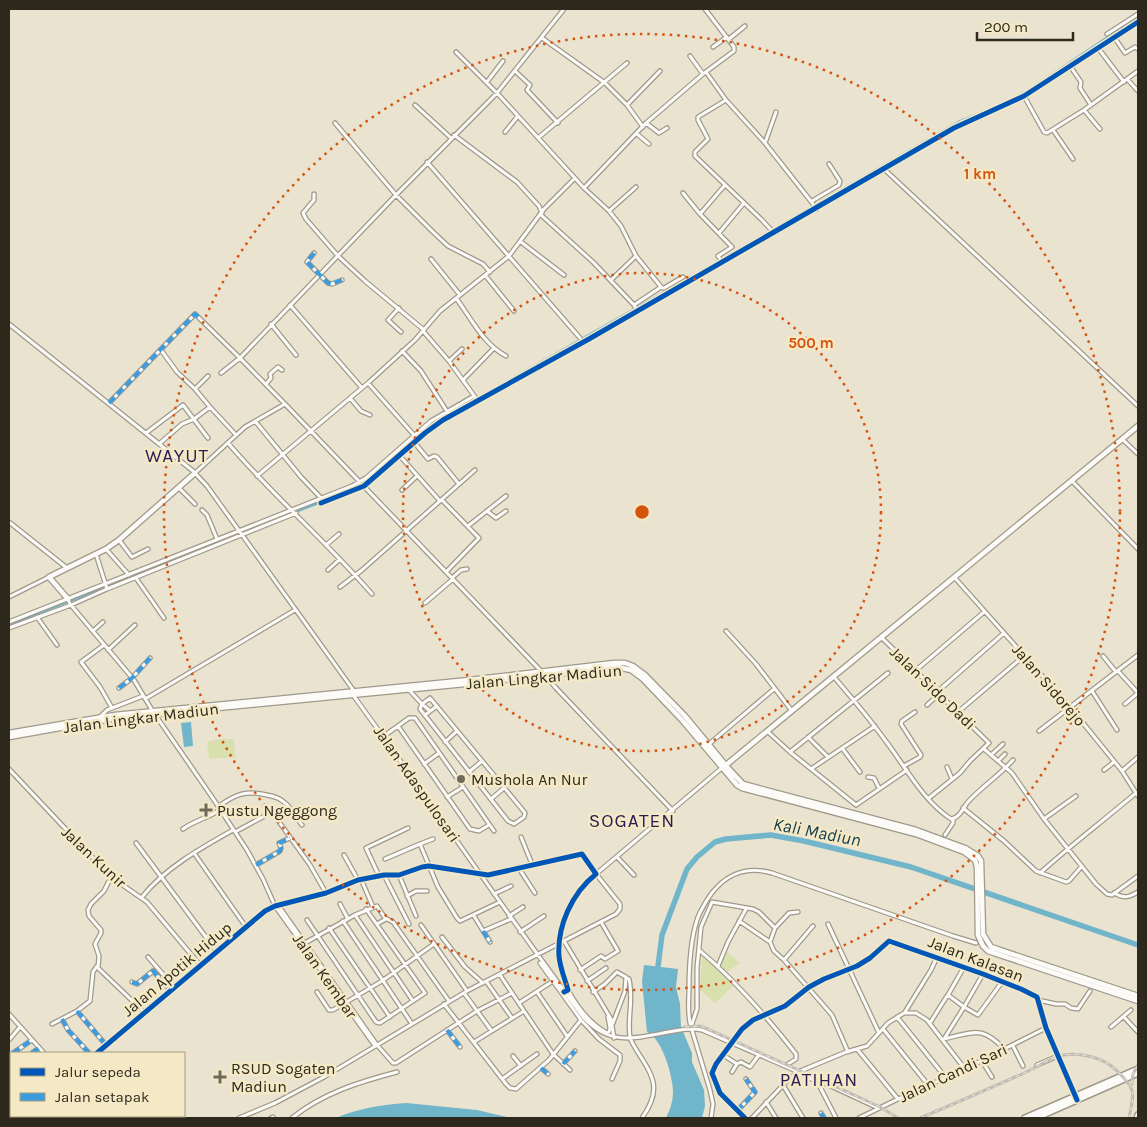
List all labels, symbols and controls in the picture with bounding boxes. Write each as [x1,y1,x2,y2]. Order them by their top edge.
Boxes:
scale bar [977,10,1073,42]
text: 200 m [984,18,1028,36]
text: 1 km [964,165,996,183]
text: 500 m [788,334,834,352]
district label: WAYUT [145,445,209,467]
centre of rings [633,503,651,521]
street label: Jalan Sidorejo [1008,640,1090,730]
street label: Jalan Sido Dadi [886,642,980,734]
street label: Jalan Lingkar Madiun [465,661,623,693]
street label: Jalan Lingkar Madiun [62,699,220,737]
street label: Jalan Adaspulosari [370,722,464,846]
place label: Mushola An Nur [471,770,587,789]
marker: Mushola An Nur [455,773,467,785]
place label: Pustu Ngeggong [217,801,337,820]
marker: Pustu Ngeggong [199,803,213,817]
district label: SOGATEN [589,810,675,832]
water label: Kali Madiun [771,813,863,851]
street label: Jalan Kunir [58,822,130,892]
street label: Jalan Apotik Hidup [118,918,236,1020]
street label: Jalan Kembar [289,930,361,1022]
street label: Jalan Kalasan [926,932,1026,986]
street label: Jalan Candi Sari [896,1040,1010,1106]
legend [10,1052,185,1117]
place label: RSUD Sogaten Madiun [231,1059,335,1096]
text: Jalur sepeda [55,1063,141,1081]
district label: PATIHAN [780,1069,858,1091]
marker: RSUD Sogaten Madiun [213,1070,227,1084]
text: Jalan setapak [55,1088,149,1106]

